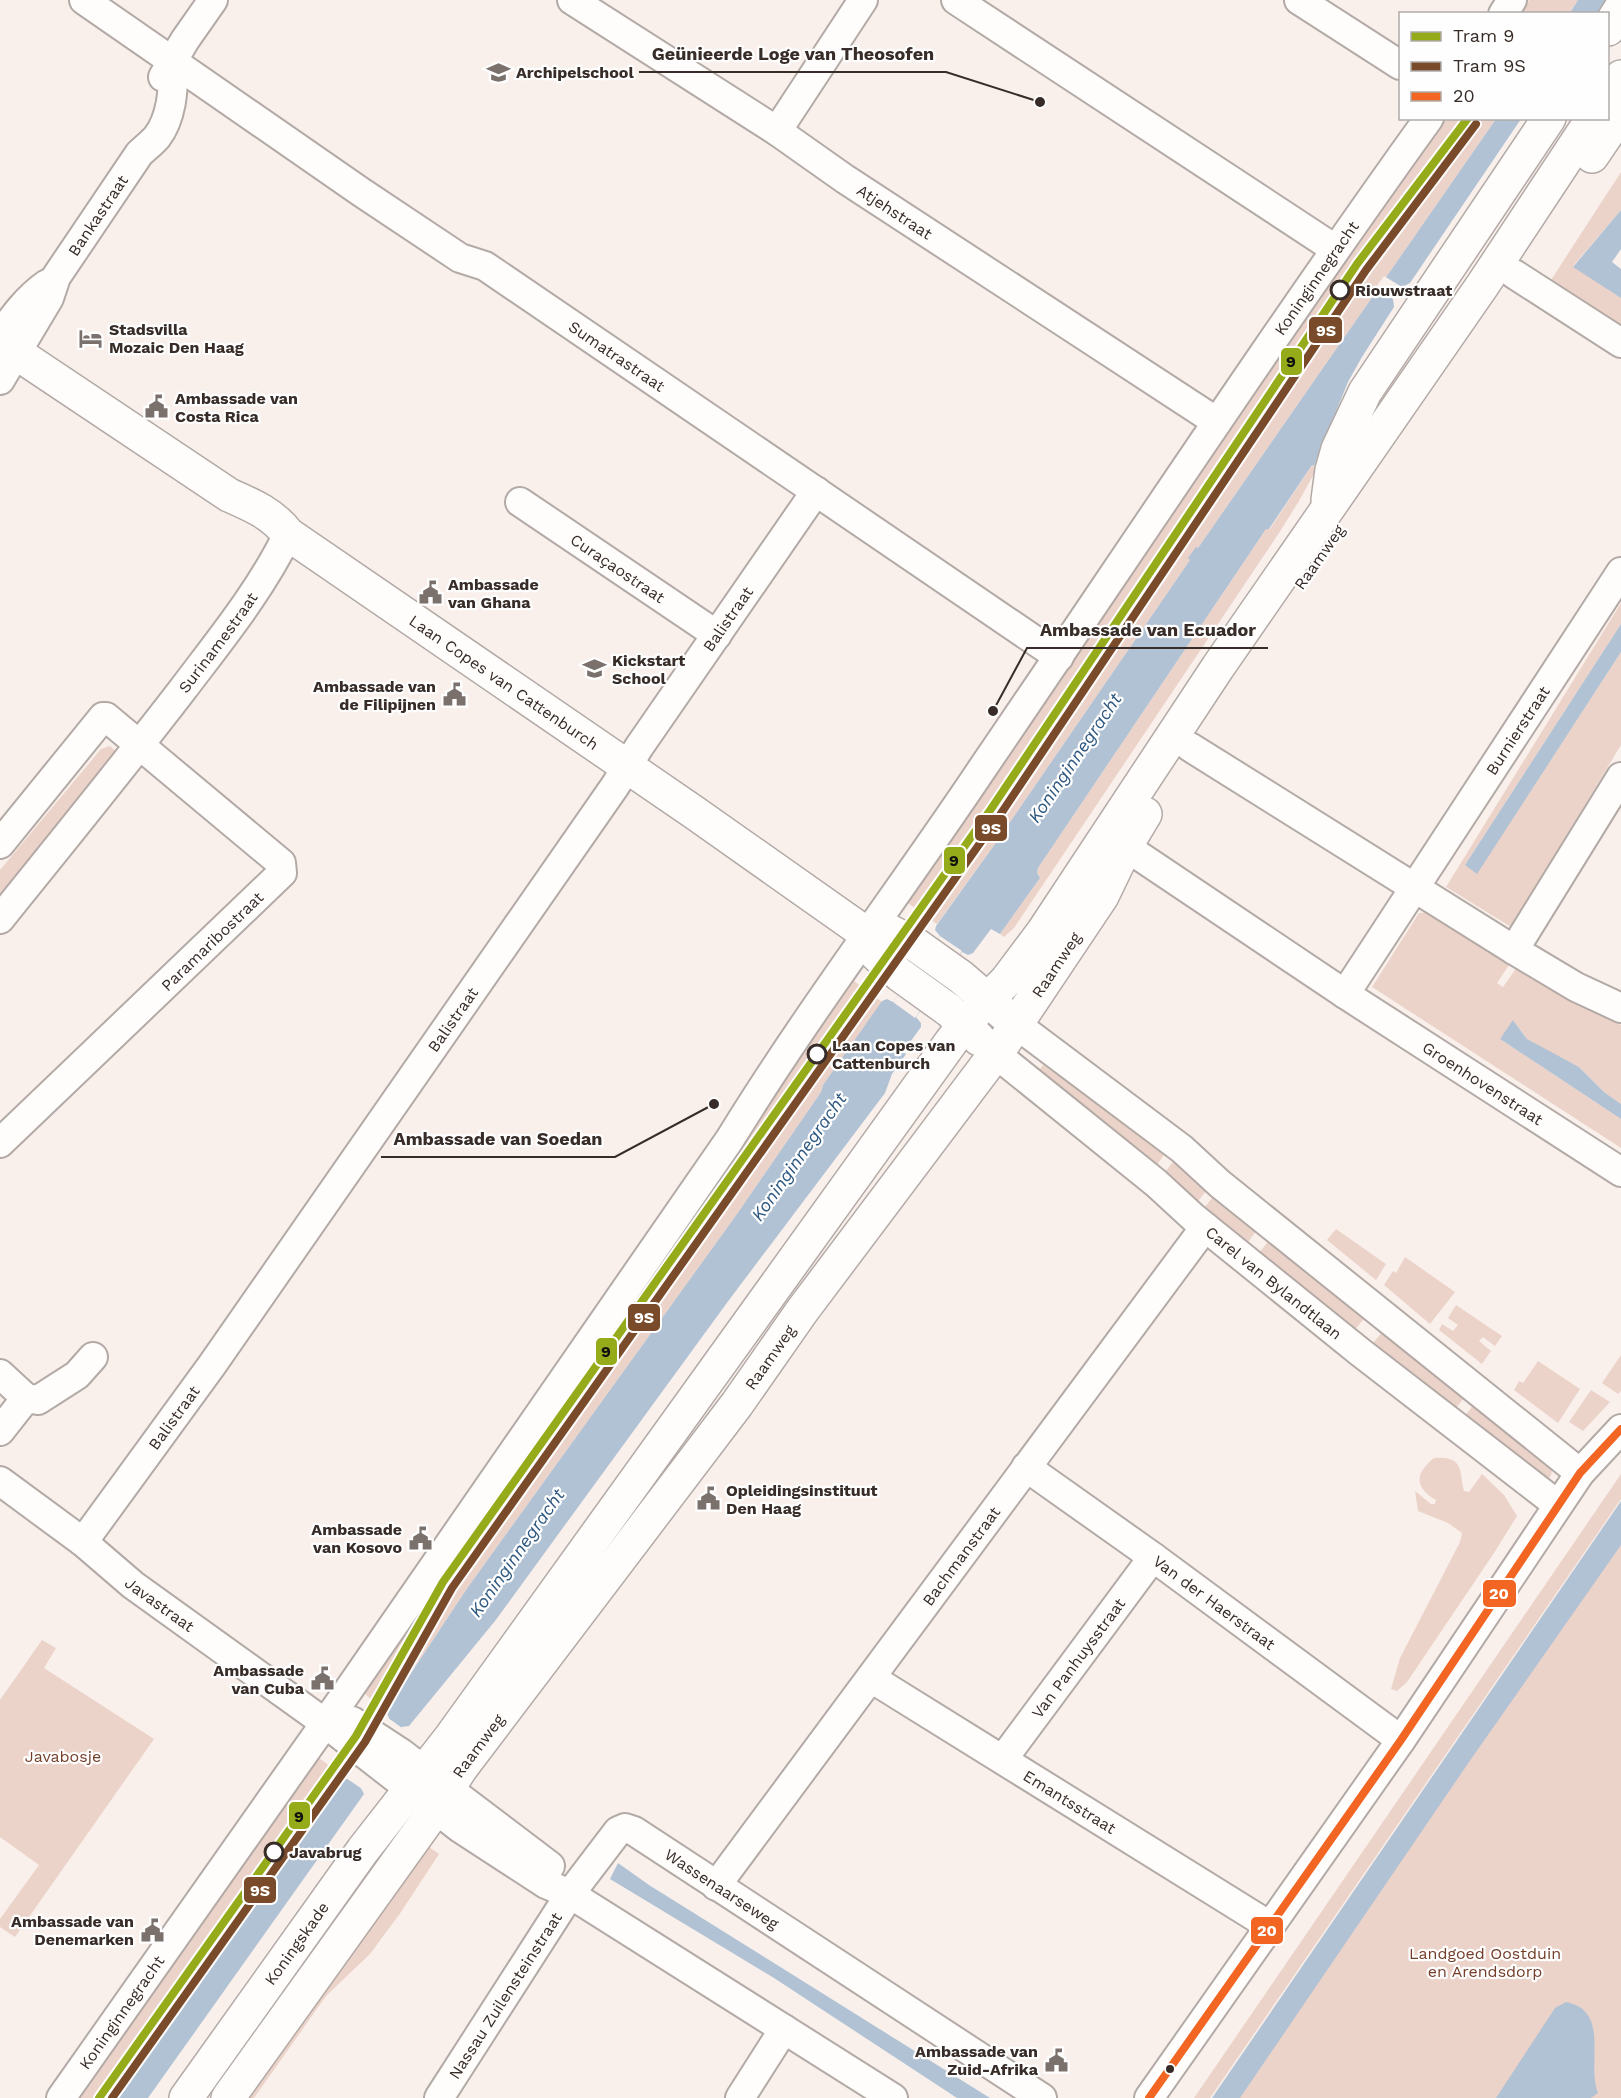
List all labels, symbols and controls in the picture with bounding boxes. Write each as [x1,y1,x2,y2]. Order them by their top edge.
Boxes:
legend [1399,12,1609,120]
text: Tram 9 [1453,25,1514,46]
callout: Geünieerde Loge van Theosofen [639,36,946,72]
text: Geünieerde Loge van Theosofen [652,43,934,64]
text: Tram 9S [1453,55,1526,76]
school or university icon: Archipelschool [485,59,511,85]
place label: Archipelschool [516,63,634,82]
text: 20 [1453,85,1475,106]
street label: Bankastraat [64,171,132,260]
street label: Atjehstraat [853,180,936,244]
street label: Koninginnegracht [1270,217,1363,339]
marker: Riouwstraat [1330,280,1350,300]
place label: Riouwstraat [1355,281,1452,300]
line badge: 9S [1308,316,1343,344]
street label: Sumatrastraat [565,317,669,396]
place label: Stadsvilla Mozaic Den Haag [109,320,244,357]
text: 9S [1316,321,1336,340]
hotel icon: Stadsvilla Mozaic Den Haag [78,325,104,351]
line badge: 9 [1280,347,1303,376]
text: 9 [1286,352,1296,371]
place label: Ambassade van Costa Rica [175,389,298,426]
public building icon: Ambassade van Costa Rica [144,394,170,420]
street label: Raamweg [1290,521,1349,593]
street label: Curaçaostraat [567,530,669,607]
place label: Ambassade van Ghana [447,575,539,612]
public building icon: Ambassade van Ghana [417,580,443,606]
street label: Balistraat [699,583,757,655]
street label: Surinamestraat [175,589,262,697]
street label: Laan Copes van Cattenburch [406,611,602,754]
callout: Ambassade van Ecuador [1027,612,1268,648]
text: Ambassade van Ecuador [1040,619,1256,640]
place label: Kickstart School [612,651,685,688]
school or university icon: Kickstart School [581,656,607,682]
place label: Ambassade van de Filipijnen [313,677,436,714]
public building icon: Ambassade van de Filipijnen [441,682,467,708]
street label: Burnierstraat [1482,682,1554,779]
water label: Koninginnegracht [1024,688,1126,826]
line badge: 9S [974,814,1008,842]
text: 9S [981,819,1001,838]
line badge: 9 [943,846,966,875]
text: 9 [949,851,959,870]
street label: Paramaribostraat [157,887,268,995]
street label: Raamweg [1028,928,1085,1001]
street label: Balistraat [424,983,482,1056]
place label: Laan Copes van Cattenburch [832,1036,955,1073]
street label: Groenhovenstraat [1419,1038,1547,1129]
marker: Laan Copes van Cattenburch [807,1044,827,1064]
water label: Koninginnegracht [747,1088,851,1225]
callout: Ambassade van Soedan [381,1121,615,1157]
text: Ambassade van Soedan [393,1128,603,1149]
street label: Carel van Bylandtlaan [1202,1222,1346,1344]
line badge: 9S [627,1303,661,1332]
text: 9S [634,1308,654,1327]
street label: Raamweg [741,1321,800,1394]
line badge: 9 [595,1337,618,1366]
text: 9 [601,1342,611,1361]
street label: Balistraat [144,1382,204,1454]
place label: Opleidingsinstituut Den Haag [726,1481,878,1518]
water label: Koninginnegracht [465,1484,569,1621]
public building icon: Opleidingsinstituut Den Haag [695,1486,721,1512]
street label: Bachmanstraat [918,1503,1004,1610]
place label: Ambassade van Kosovo [311,1520,402,1557]
public building icon: Ambassade van Kosovo [407,1525,433,1551]
street label: Van der Haerstraat [1149,1551,1279,1654]
street label: Javastraat [121,1573,198,1636]
line badge: 20 [1482,1579,1517,1608]
text: 20 [1489,1584,1509,1603]
street label: Van Panhuysstraat [1028,1594,1130,1722]
place label: Ambassade van Cuba [213,1661,305,1698]
public building icon: Ambassade van Cuba [309,1666,335,1692]
street label: Raamweg [448,1710,509,1781]
park label: Javabosje [25,1747,101,1766]
street label: Emantsstraat [1020,1766,1120,1838]
line badge: 9 [288,1801,311,1830]
text: 9 [294,1807,304,1826]
marker: Javabrug [264,1842,284,1862]
place label: Javabrug [289,1843,362,1862]
street label: Wassenaarseweg [661,1845,783,1934]
line badge: 9S [243,1876,277,1904]
text: 9S [250,1881,270,1900]
street label: Koningskade [261,1898,333,1989]
street label: Nassau Zuilensteinstraat [445,1908,566,2083]
place label: Ambassade van Denemarken [11,1912,134,1949]
line badge: 20 [1250,1916,1284,1945]
public building icon: Ambassade van Denemarken [139,1917,165,1943]
text: 20 [1257,1921,1277,1940]
park label: Landgoed Oostduin en Arendsdorp [1409,1944,1561,1981]
street label: Koninginnegracht [75,1952,169,2073]
place label: Ambassade van Zuid-Afrika [915,2042,1039,2079]
public building icon: Ambassade van Zuid-Afrika [1043,2047,1069,2073]
unlabelled marker [1164,2063,1176,2075]

